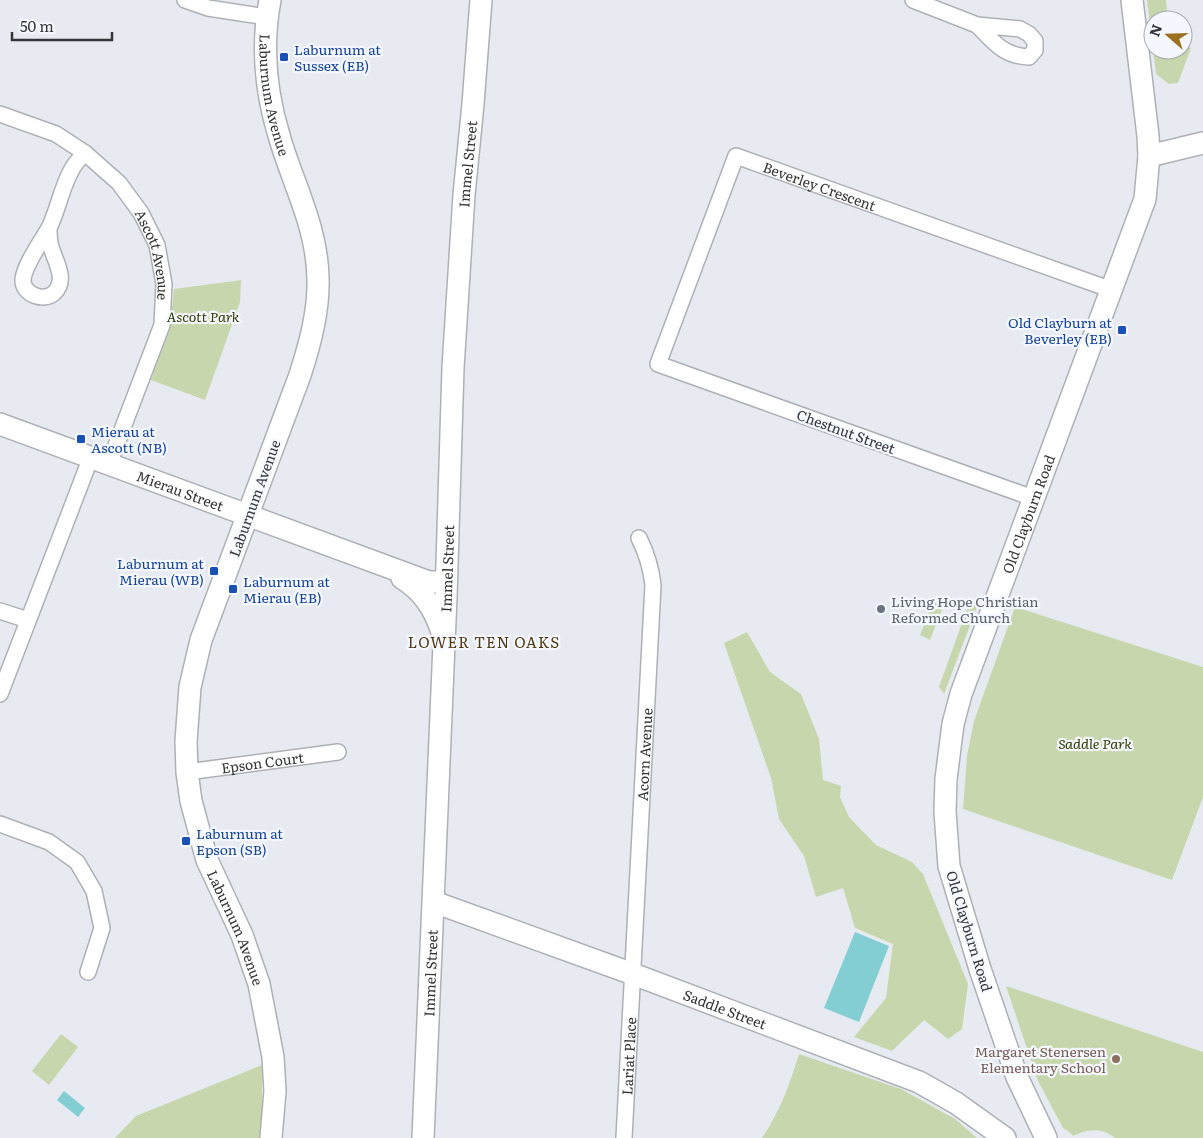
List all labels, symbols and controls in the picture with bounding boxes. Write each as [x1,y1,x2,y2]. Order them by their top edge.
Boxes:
scale bar [12,10,112,42]
north arrow [1143,10,1193,60]
text: 50 m [20,14,54,37]
text: N [1143,21,1166,39]
street label: Laburnum Avenue [255,34,295,158]
place label: Laburnum at Sussex (EB) [294,39,381,75]
marker: Laburnum at Sussex (EB) [278,51,290,63]
street label: Immel Street [453,119,481,208]
street label: Beverley Crescent [760,156,879,215]
street label: Ascott Avenue [131,206,174,301]
park label: Ascott Park [166,306,240,326]
place label: Old Clayburn at Beverley (EB) [1008,312,1112,348]
marker: Old Clayburn at Beverley (EB) [1116,324,1128,336]
street label: Chestnut Street [794,404,898,458]
place label: Mierau at Ascott (NB) [91,421,167,457]
marker: Mierau at Ascott (NB) [75,433,87,445]
street label: Laburnum Avenue [224,437,284,559]
street label: Old Clayburn Road [997,451,1059,576]
street label: Mierau Street [134,465,227,516]
street label: Immel Street [435,524,458,613]
place label: Laburnum at Mierau (WB) [117,553,204,589]
marker: Laburnum at Mierau (WB) [208,565,220,577]
place label: Laburnum at Mierau (EB) [243,571,330,607]
marker: Laburnum at Mierau (EB) [227,583,239,595]
place label: Living Hope Christian Reformed Church [891,591,1039,627]
marker: Living Hope Christian Reformed Church [875,603,887,615]
district label: LOWER TEN OAKS [408,630,560,653]
street label: Acorn Avenue [632,707,657,802]
park label: Saddle Park [1058,733,1132,753]
street label: Epson Court [220,747,305,777]
place label: Laburnum at Epson (SB) [196,823,283,859]
marker: Laburnum at Epson (SB) [180,835,192,847]
street label: Laburnum Avenue [203,867,269,988]
street label: Old Clayburn Road [942,868,998,994]
street label: Immel Street [418,929,442,1017]
street label: Saddle Street [681,984,770,1034]
street label: Lariat Place [616,1017,640,1096]
place label: Margaret Stenersen Elementary School [975,1041,1106,1077]
marker: Margaret Stenersen Elementary School [1110,1053,1122,1065]

